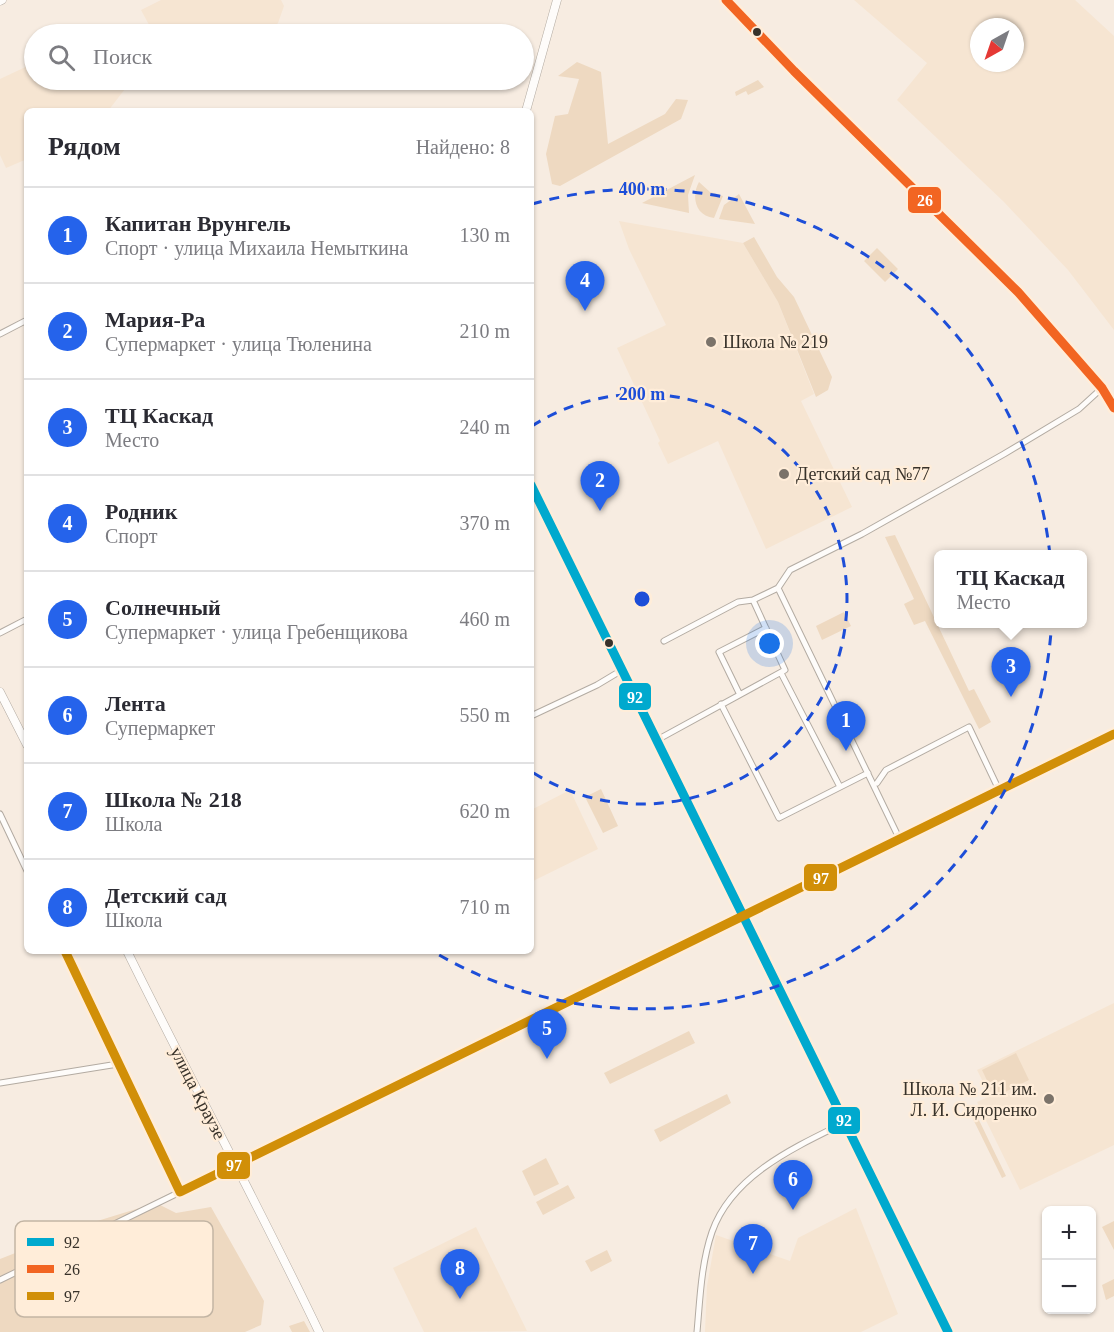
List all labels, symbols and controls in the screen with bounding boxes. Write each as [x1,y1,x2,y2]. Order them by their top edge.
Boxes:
north arrow [970,18,1024,72]
search box [24,24,534,90]
unlabelled marker [751,26,763,38]
icon: search [45,41,78,74]
text: Поиск [93,44,152,69]
text: Рядом [48,132,121,161]
text: Найдено: 8 [416,136,510,158]
text: 400 m [619,179,665,199]
line badge: 26 [907,186,942,214]
text: 26 [917,192,933,209]
text: Капитан Врунгель [105,211,291,236]
text: 1 [63,224,73,246]
text: 130 m [459,224,510,246]
text: Спорт · улица Михаила Немыткина [105,237,408,259]
pin: 4 [566,262,604,311]
text: Мария-Ра [105,307,205,332]
text: 2 [63,320,73,342]
text: 210 m [459,320,510,342]
place label: Школа № 219 [723,332,828,352]
text: Супермаркет · улица Тюленина [105,333,372,355]
marker: Школа № 219 [704,335,718,349]
text: 200 m [619,384,665,404]
text: ТЦ Каскад [105,403,213,428]
text: 3 [63,416,73,438]
text: 240 m [459,416,510,438]
text: Место [105,429,159,451]
pin: 2 [580,462,620,511]
place label: Детский сад №77 [796,464,930,484]
marker: Детский сад №77 [777,467,791,481]
text: Родник [105,499,177,524]
text: 4 [63,512,73,534]
text: 370 m [459,512,510,534]
text: Спорт [105,525,158,547]
popup [934,550,1087,628]
text: ТЦ Каскад [956,565,1065,590]
centre of rings [632,589,652,609]
text: Место [956,591,1011,613]
text: Солнечный [105,595,221,620]
text: 5 [63,608,73,630]
text: 460 m [459,608,510,630]
text: Супермаркет · улица Гребенщикова [105,621,408,643]
your location [755,629,784,658]
unlabelled marker [603,637,615,649]
pin: 3 [992,648,1030,697]
line badge: 92 [618,682,652,711]
text: 92 [627,689,643,706]
text: Лента [105,691,166,716]
pin: 1 [826,702,866,751]
text: 6 [63,704,73,726]
text: 550 m [459,704,510,726]
text: Супермаркет [105,717,215,739]
text: Школа № 218 [105,787,242,812]
text: 7 [63,800,73,822]
text: 620 m [459,800,510,822]
text: Школа [105,813,162,835]
line badge: 97 [803,863,838,892]
text: 97 [813,870,829,887]
text: Детский сад [105,883,227,908]
text: 8 [63,896,73,918]
text: 710 m [459,896,510,918]
text: Школа [105,909,162,931]
pin: 5 [528,1010,566,1059]
street label: улица Краузе [166,1043,230,1143]
place label: Школа № 211 им. Л. И. Сидоренко [903,1079,1037,1120]
marker: Школа № 211 им. Л. И. Сидоренко [1042,1092,1056,1106]
line badge: 92 [827,1106,861,1135]
text: 92 [836,1112,852,1129]
line badge: 97 [216,1151,251,1180]
text: 97 [226,1157,242,1174]
pin: 6 [774,1160,812,1210]
map controls [1042,1206,1096,1314]
button: + [1042,1206,1096,1260]
legend [15,1221,213,1317]
pin: 7 [734,1224,772,1274]
text: 92 [64,1234,80,1251]
pin: 8 [440,1250,480,1299]
button: − [1042,1260,1096,1314]
text: 26 [64,1261,80,1278]
text: 97 [64,1288,80,1305]

